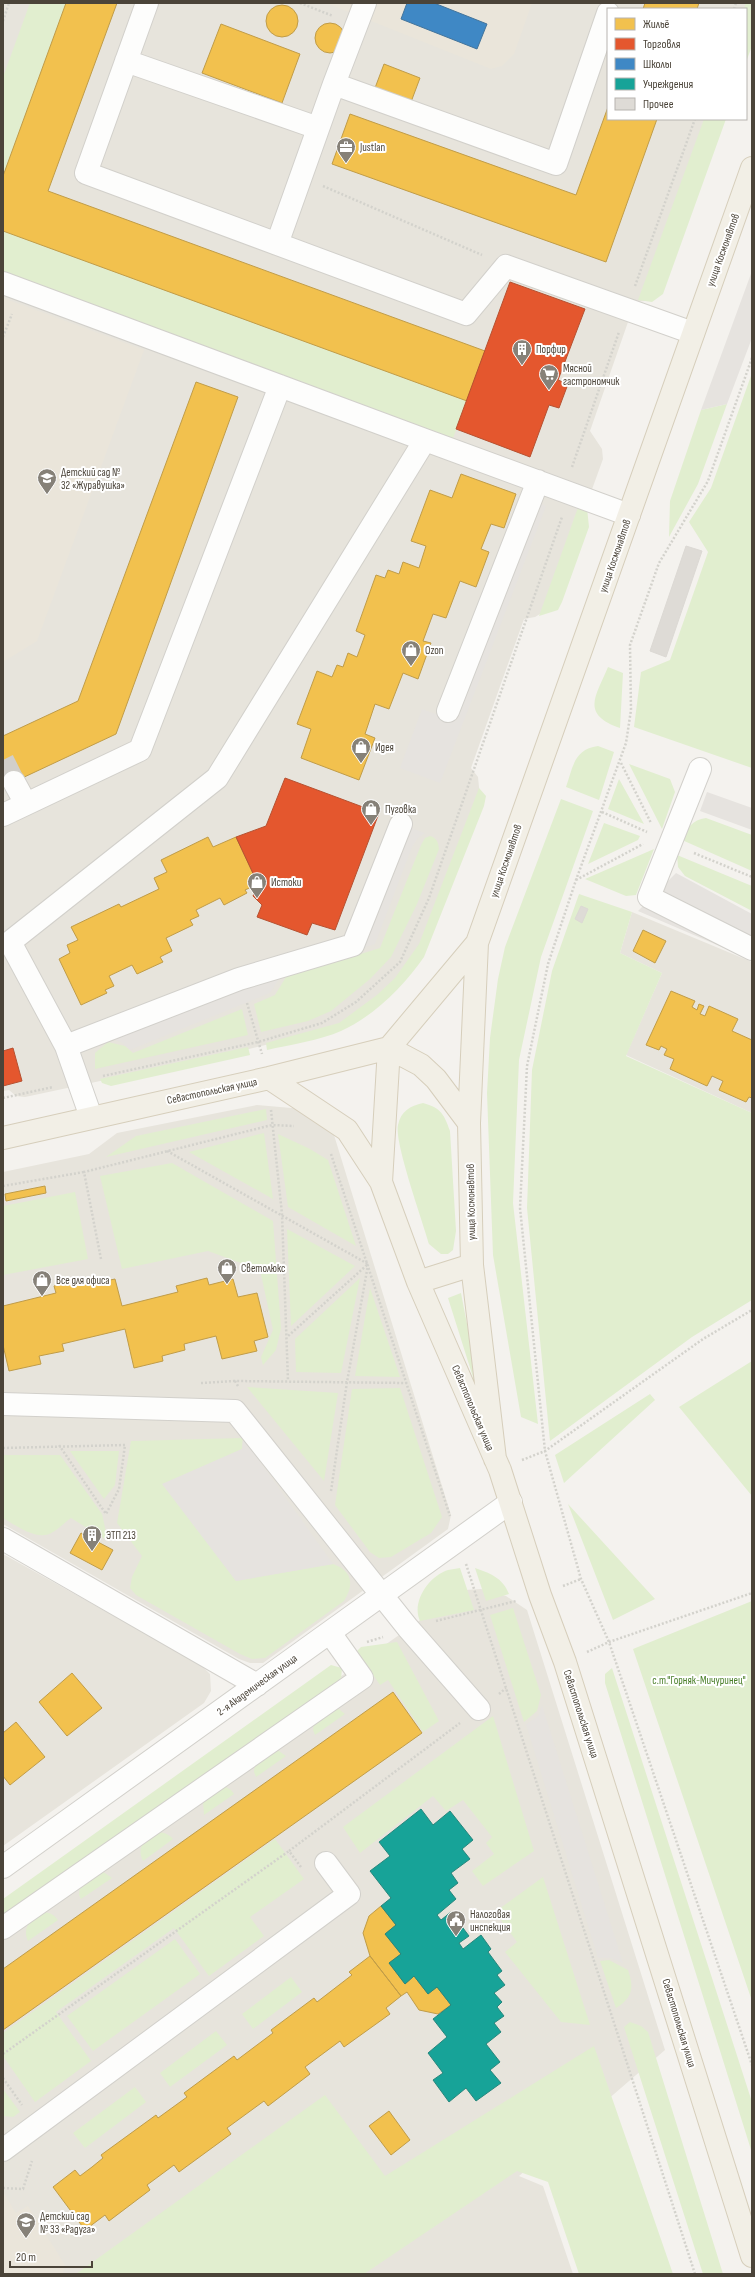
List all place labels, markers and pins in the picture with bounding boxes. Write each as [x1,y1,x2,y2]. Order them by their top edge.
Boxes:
office icon: Justlan [335,136,357,164]
place label: Justlan [359,141,385,154]
building icon: Порфир [511,338,533,366]
place label: Порфир [536,343,566,356]
place label: Мясной гастрономчик [563,362,620,388]
supermarket icon: Мясной гастрономчик [538,363,560,391]
place label: Детский сад № 32 «Журавушка» [61,466,125,492]
school or university icon: Детский сад № 32 «Журавушка» [36,467,58,495]
shop icon: Ozon [400,639,422,667]
place label: Ozon [425,644,444,657]
shop icon: Идея [350,736,372,764]
place label: Идея [375,741,394,754]
shop icon: Пуговка [360,798,382,826]
place label: Пуговка [385,803,416,816]
shop icon: Истоки [246,871,268,899]
place label: Истоки [271,876,302,889]
shop icon: Светолюкс [216,1257,238,1285]
place label: Светолюкс [241,1262,285,1275]
shop icon: Все для офиса [31,1269,53,1297]
place label: Все для офиса [56,1274,110,1287]
building icon: ЭТП 213 [81,1524,103,1552]
place label: ЭТП 213 [106,1529,136,1542]
place label: Налоговая инспекция [470,1908,510,1934]
public building icon: Налоговая инспекция [445,1909,467,1937]
place label: Детский сад № 33 «Радуга» [40,2210,95,2236]
school or university icon: Детский сад № 33 «Радуга» [15,2211,37,2239]

